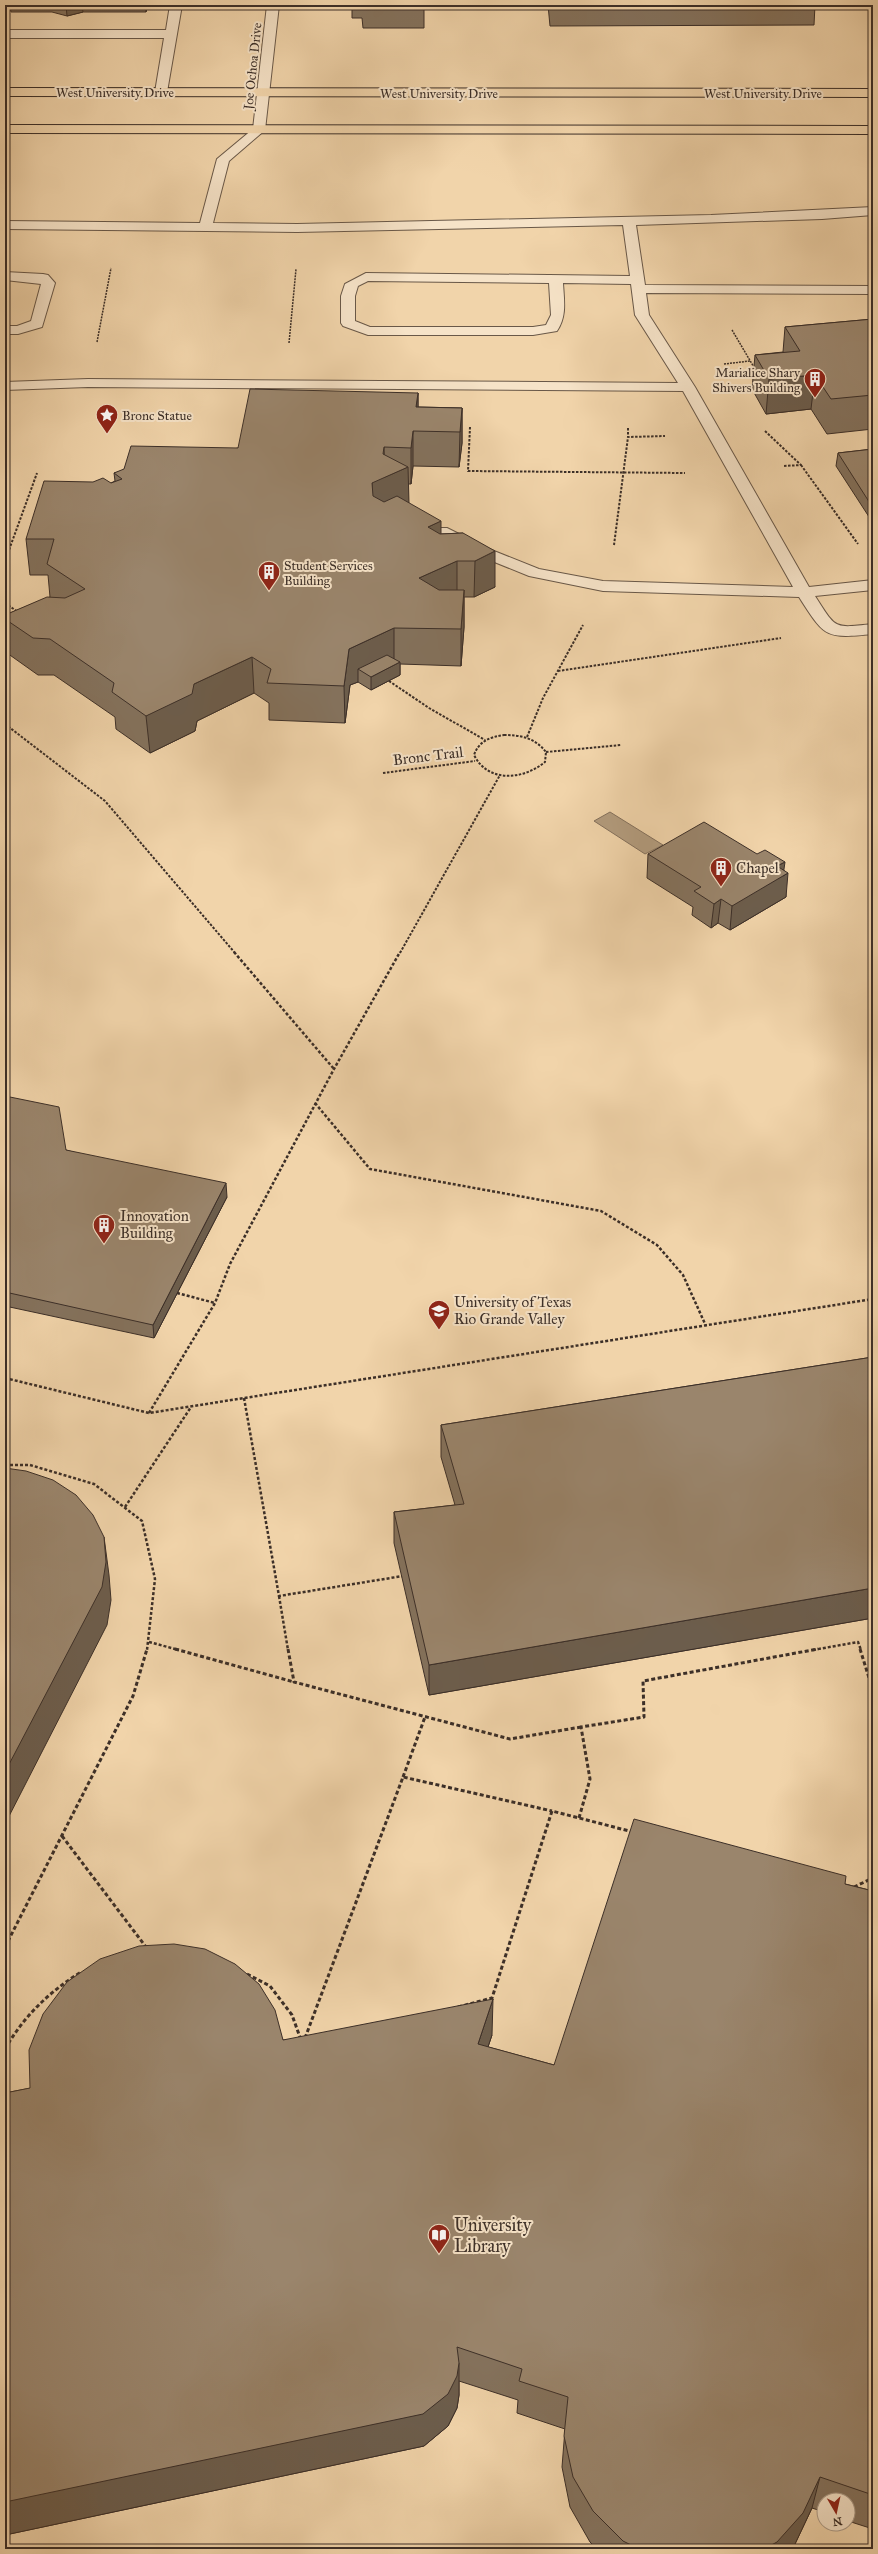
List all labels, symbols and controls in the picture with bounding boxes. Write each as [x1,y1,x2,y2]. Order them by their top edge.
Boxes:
street label: Joe Ochoa Drive [240,21,266,112]
street label: West University Drive [56,85,175,101]
street label: West University Drive [380,86,499,102]
street label: West University Drive [704,86,823,102]
place label: Marialice Shary Shivers Building [712,365,801,396]
building icon: Marialice Shary Shivers Building [802,366,828,399]
place icon: Bronc Statue [94,402,120,435]
place label: Bronc Statue [122,408,192,424]
place label: Student Services Building [284,558,373,589]
building icon: Student Services Building [256,559,282,592]
street label: Bronc Trail [392,743,465,769]
building icon: Chapel [708,855,734,888]
place label: Chapel [736,859,780,877]
place label: Innovation Building [120,1207,189,1242]
building icon: Innovation Building [91,1212,117,1245]
place label: University of Texas Rio Grande Valley [454,1293,571,1328]
school or university icon: University of Texas Rio Grande Valley [426,1298,452,1331]
place label: University Library [454,2214,532,2257]
library icon: University Library [426,2222,452,2255]
north arrow [816,2492,856,2532]
text: N [831,2514,843,2529]

